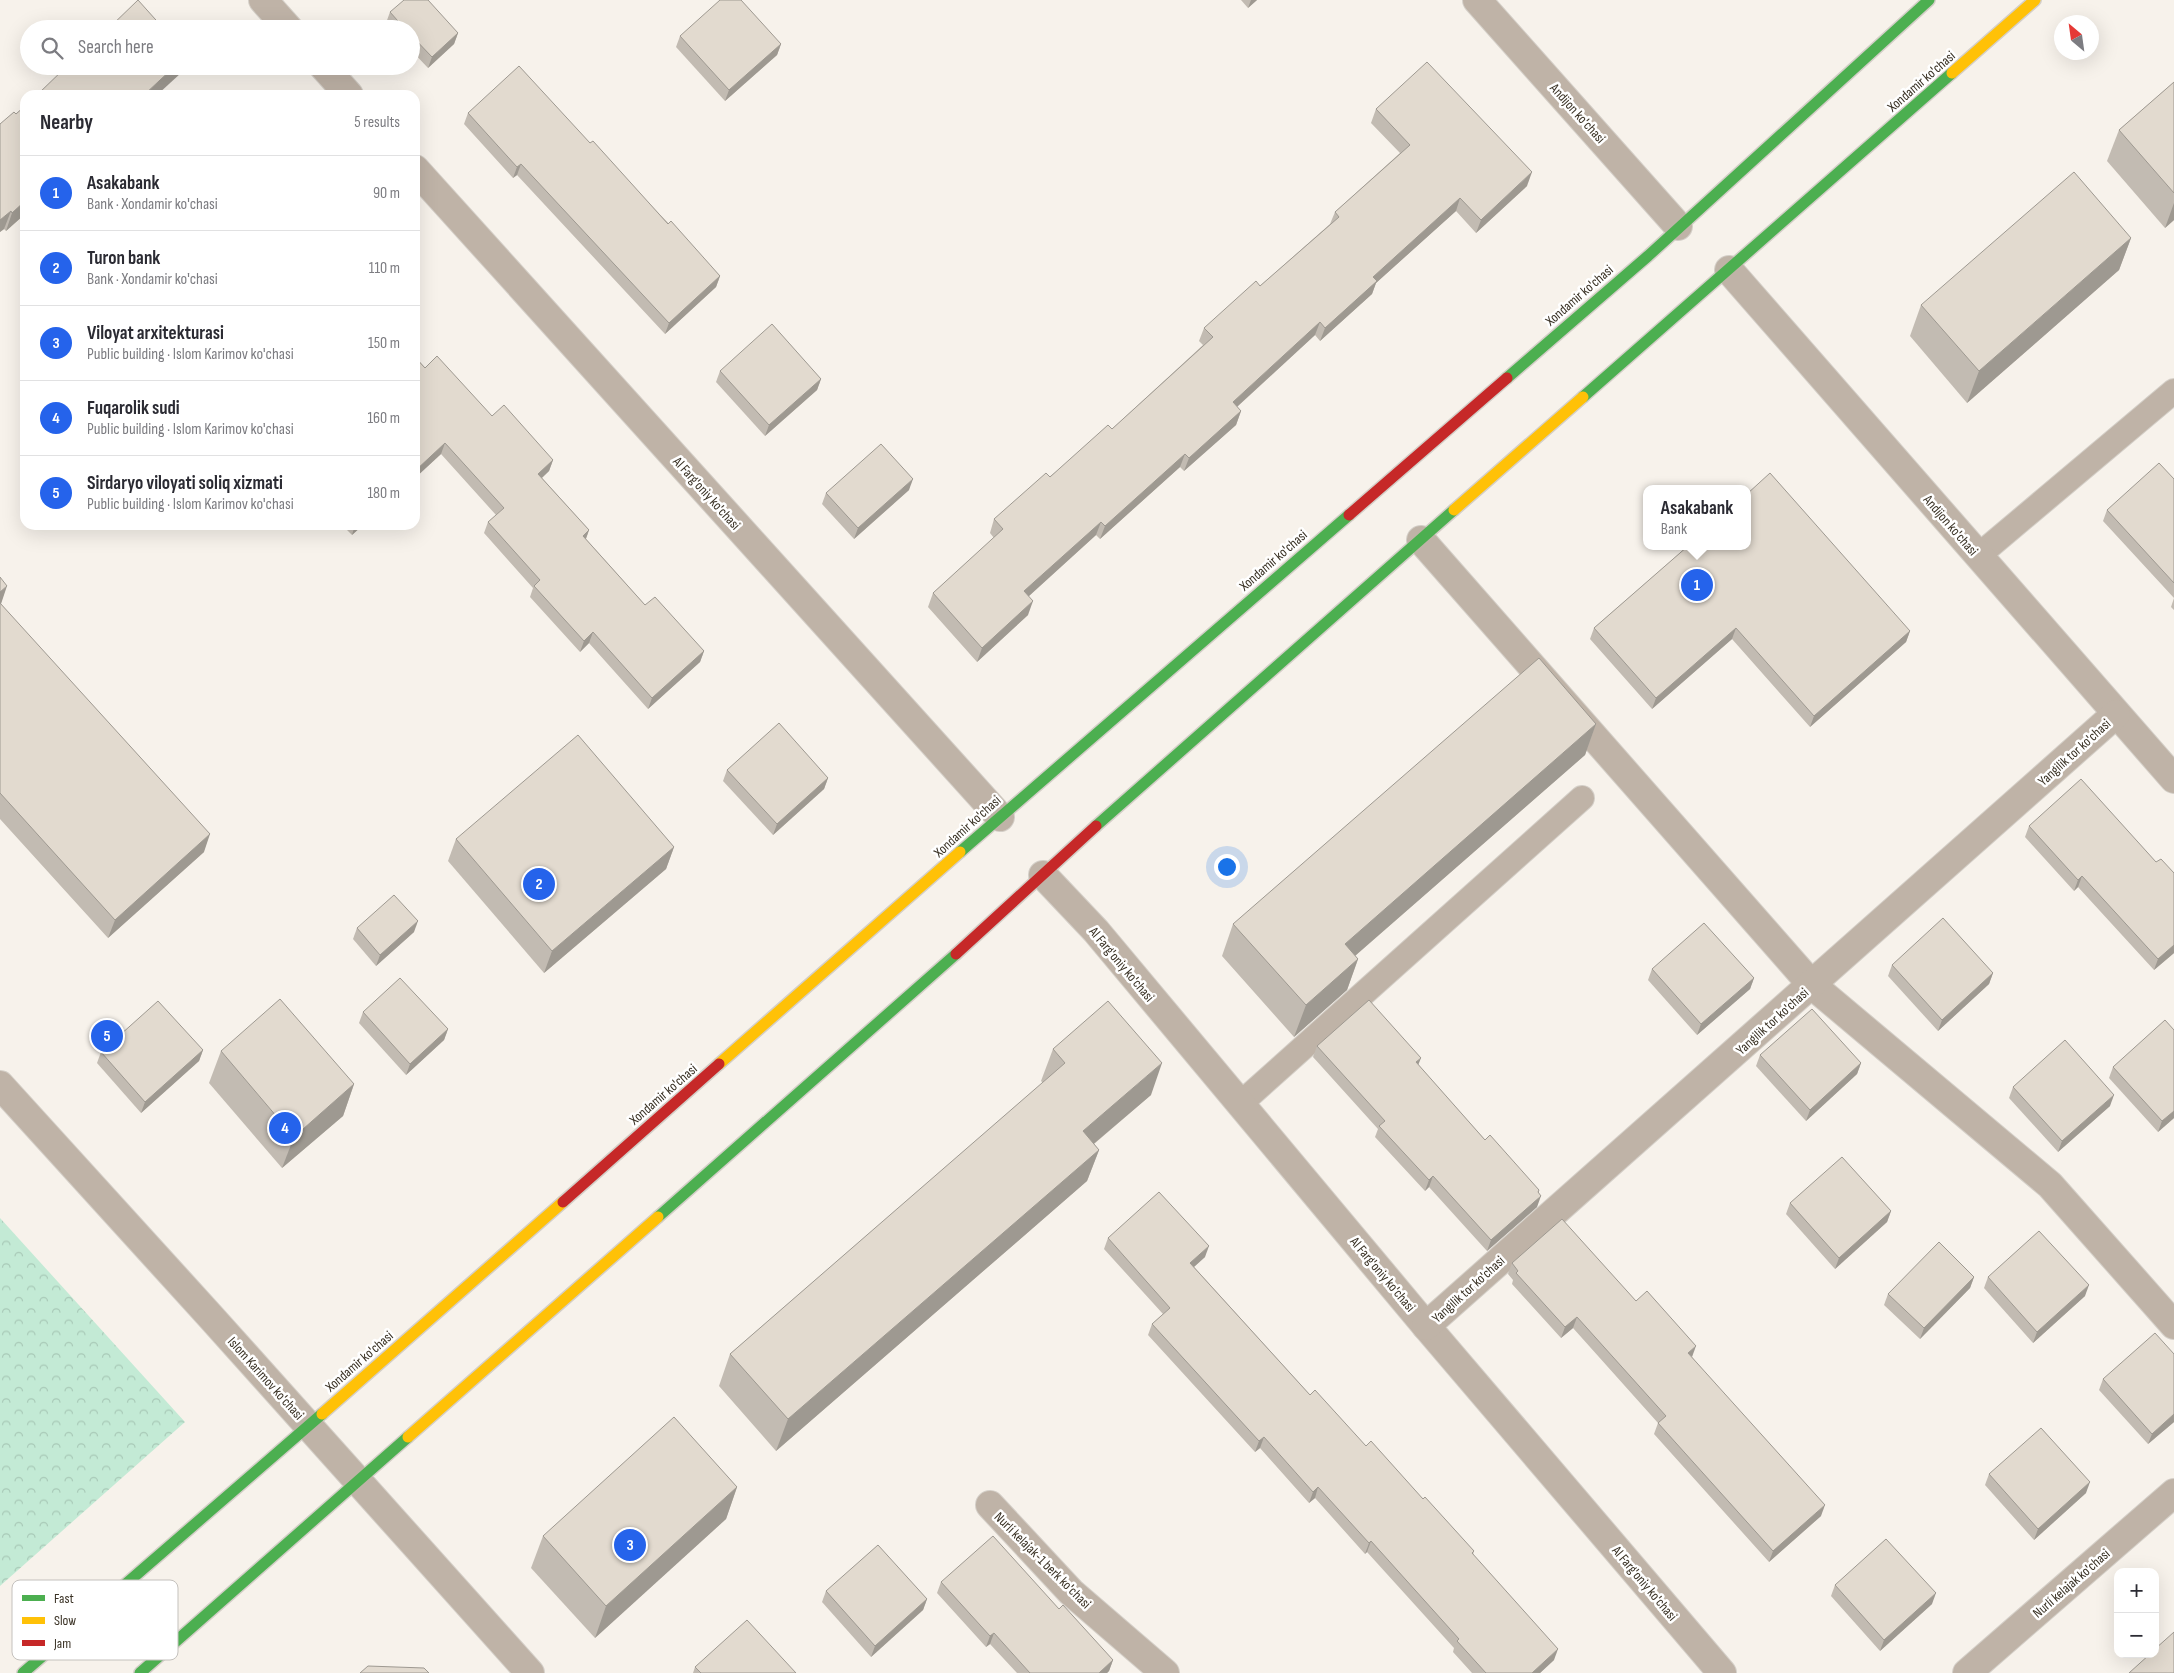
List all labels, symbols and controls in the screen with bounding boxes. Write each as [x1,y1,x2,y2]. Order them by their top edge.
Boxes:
north arrow [2054,15,2099,60]
search box [20,20,420,75]
icon: search [38,34,66,62]
text: Search here [78,36,154,59]
street label: Xondamir ko'chasi [1883,47,1959,116]
street label: Andijon ko'chasi [1546,79,1609,147]
text: Nearby [40,110,93,135]
text: 5 results [354,113,400,132]
text: Asakabank [87,172,159,195]
text: 1 [53,184,59,203]
text: 90 m [373,184,400,203]
text: Bank · Xondamir ko'chasi [87,195,218,214]
text: Turon bank [87,247,160,270]
text: 2 [52,259,60,278]
text: 110 m [369,259,400,278]
street label: Xondamir ko'chasi [1541,261,1617,330]
text: Bank · Xondamir ko'chasi [87,270,218,289]
text: Viloyat arxitekturasi [87,322,224,345]
text: 3 [52,334,60,353]
text: 150 m [368,334,400,353]
text: Public building · Islom Karimov ko'chasi [87,345,294,364]
text: Fuqarolik sudi [87,397,180,420]
text: 4 [52,409,60,428]
text: 160 m [367,409,400,428]
text: Public building · Islom Karimov ko'chasi [87,420,294,439]
street label: Al Farg'oniy ko'chasi [669,452,744,533]
text: Sirdaryo viloyati soliq xizmati [87,472,283,495]
text: 5 [52,484,60,503]
text: 180 m [367,484,400,503]
popup [1643,485,1751,550]
street label: Andijon ko'chasi [1919,491,1982,559]
text: Public building · Islom Karimov ko'chasi [87,495,294,514]
text: Asakabank [1661,497,1733,520]
text: Bank [1661,520,1687,539]
street label: Xondamir ko'chasi [1235,526,1311,595]
pin: 1 [1681,566,1713,604]
street label: Yangilik tor ko'chasi [2035,715,2114,789]
street label: Xondamir ko'chasi [930,792,1004,862]
your location [1214,854,1240,880]
pin: 2 [523,865,555,903]
street label: Al Farg'oniy ko'chasi [1085,923,1158,1005]
street label: Yangilik tor ko'chasi [1733,984,1812,1058]
pin: 5 [91,1017,123,1055]
street label: Xondamir ko'chasi [625,1060,701,1129]
pin: 4 [269,1109,301,1147]
street label: Al Farg'oniy ko'chasi [1346,1233,1419,1315]
street label: Yangilik tor ko'chasi [1429,1252,1508,1326]
street label: Xondamir ko'chasi [321,1327,397,1396]
street label: Islom Karimov ko'chasi [224,1333,307,1423]
street label: Nurli kelajak-1 berk ko'chasi [991,1508,1095,1612]
pin: 3 [614,1526,646,1564]
street label: Al Farg'oniy ko'chasi [1608,1542,1681,1624]
street label: Nurli kelajak ko'chasi [2029,1545,2113,1622]
map controls [2114,1568,2159,1658]
button: + [2114,1568,2159,1613]
legend [12,1580,178,1660]
text: Fast [54,1590,74,1607]
text: Slow [54,1612,76,1629]
button: − [2114,1613,2159,1658]
text: Jam [53,1635,71,1652]

